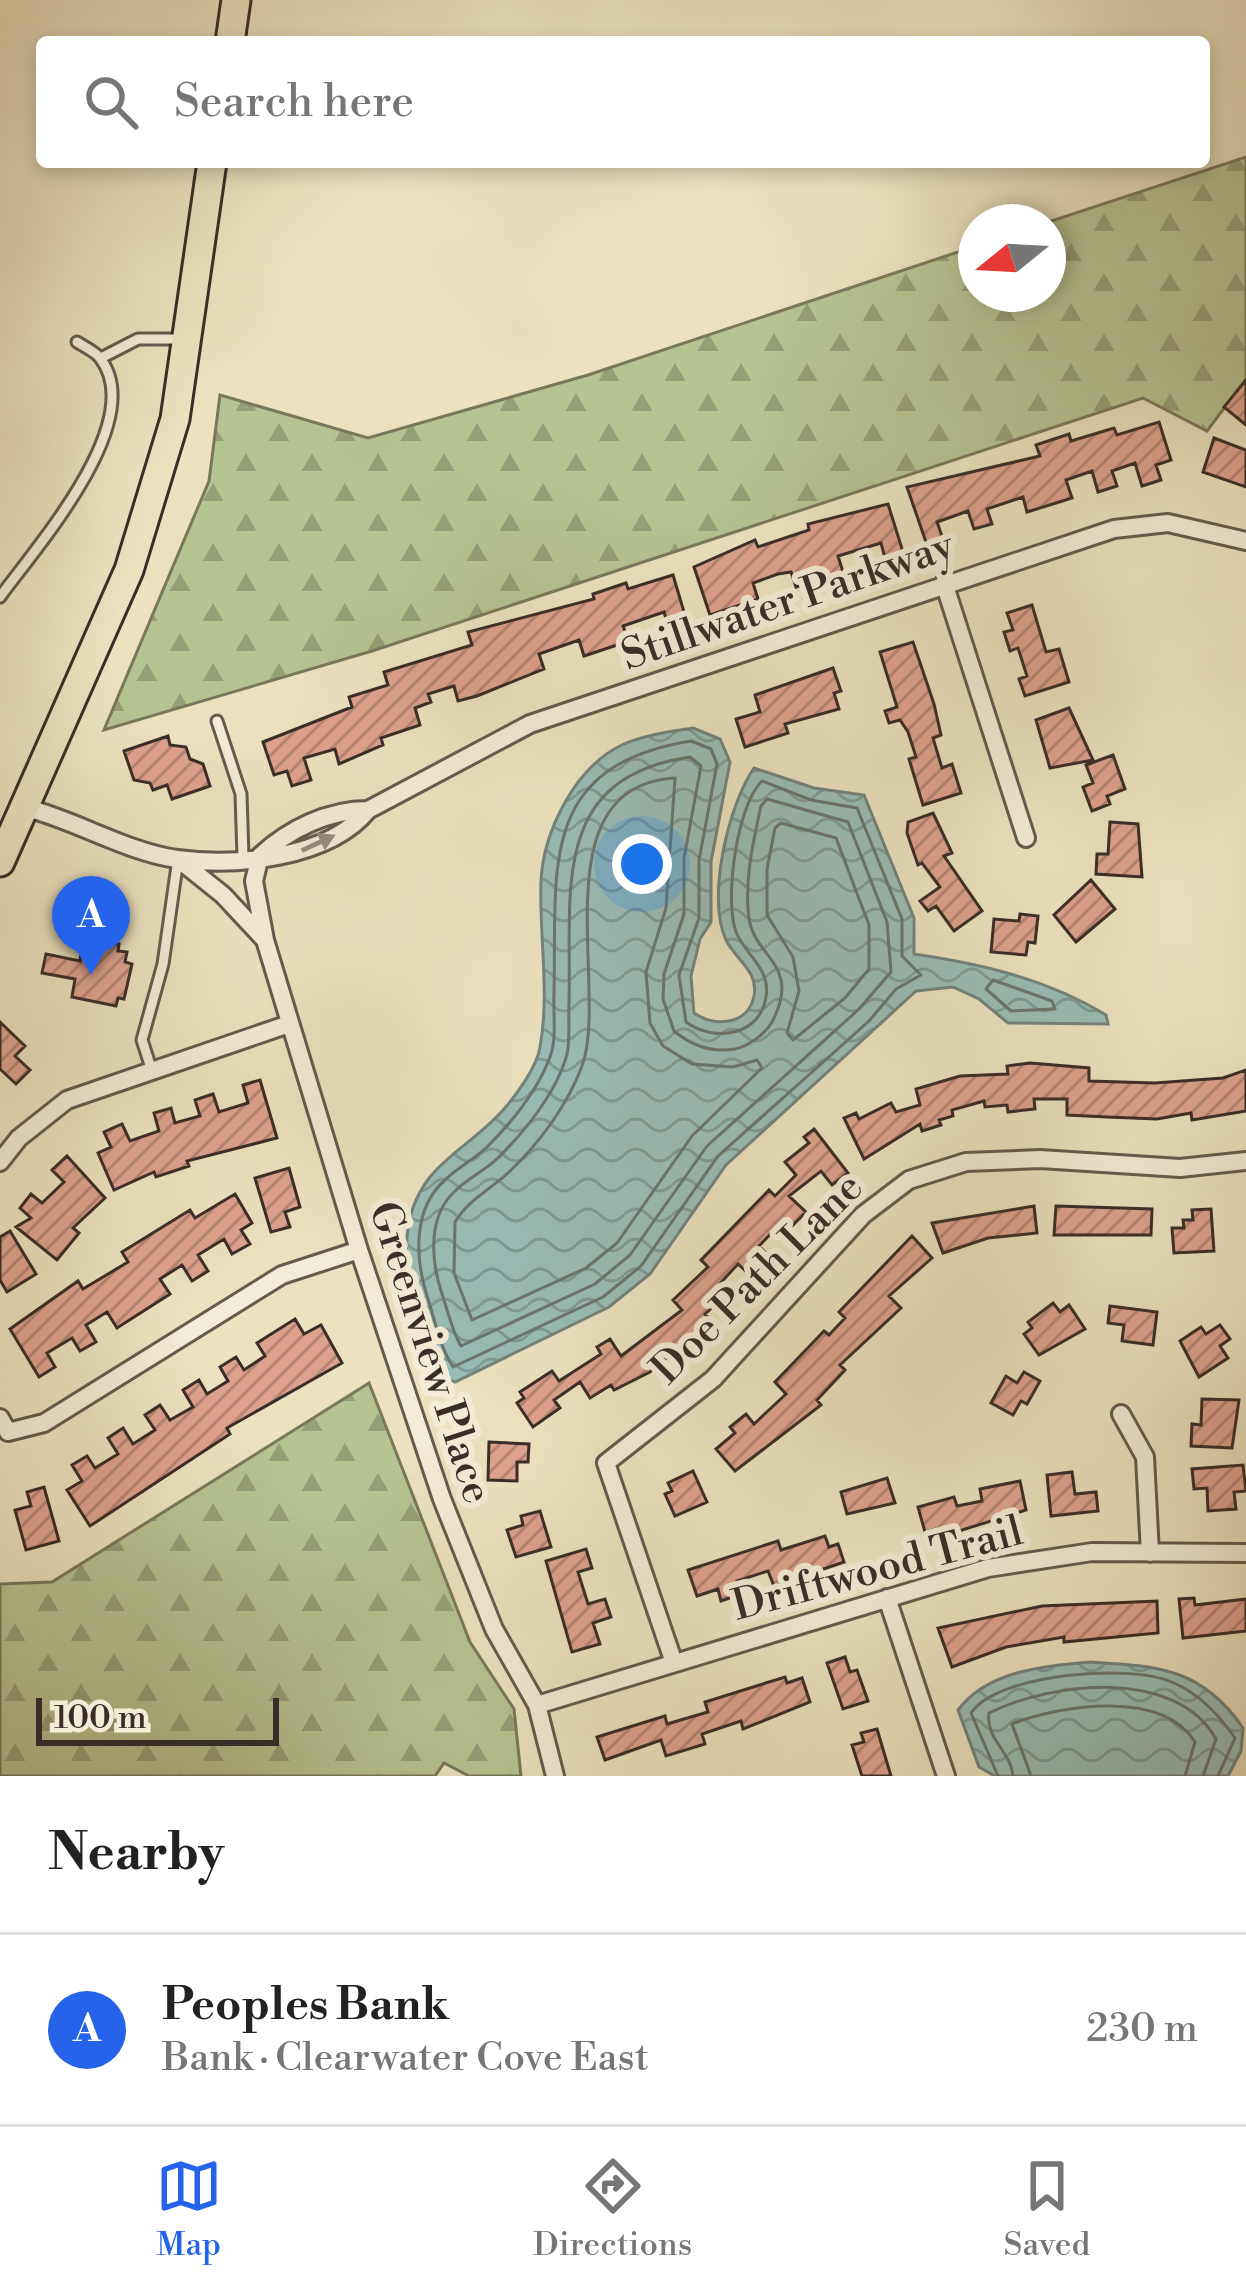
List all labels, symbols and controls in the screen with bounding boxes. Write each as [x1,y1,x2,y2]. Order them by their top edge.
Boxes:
search box [36,36,1210,168]
icon: search [78,69,144,135]
text: Search here [174,74,414,131]
north arrow [958,204,1066,312]
street label: Stillwater Parkway [614,519,962,684]
one-way arrow [301,833,336,853]
your location [612,834,672,894]
pin: A [52,876,130,975]
street label: Doe Path Lane [641,1162,875,1396]
street label: Greenview Place [356,1195,503,1510]
street label: Driftwood Trail [727,1505,1029,1634]
scale bar [36,1692,279,1745]
text: 100 m [54,1698,147,1739]
text: Nearby [48,1822,224,1886]
text: Peoples Bank [162,1977,449,2034]
text: A [73,2005,101,2054]
text: 230 m [1086,2005,1198,2054]
text: Bank · Clearwater Cove East [162,2034,649,2083]
tab: Map [156,2153,222,2266]
tab: Directions [533,2153,692,2266]
tab: Saved [1004,2153,1090,2266]

